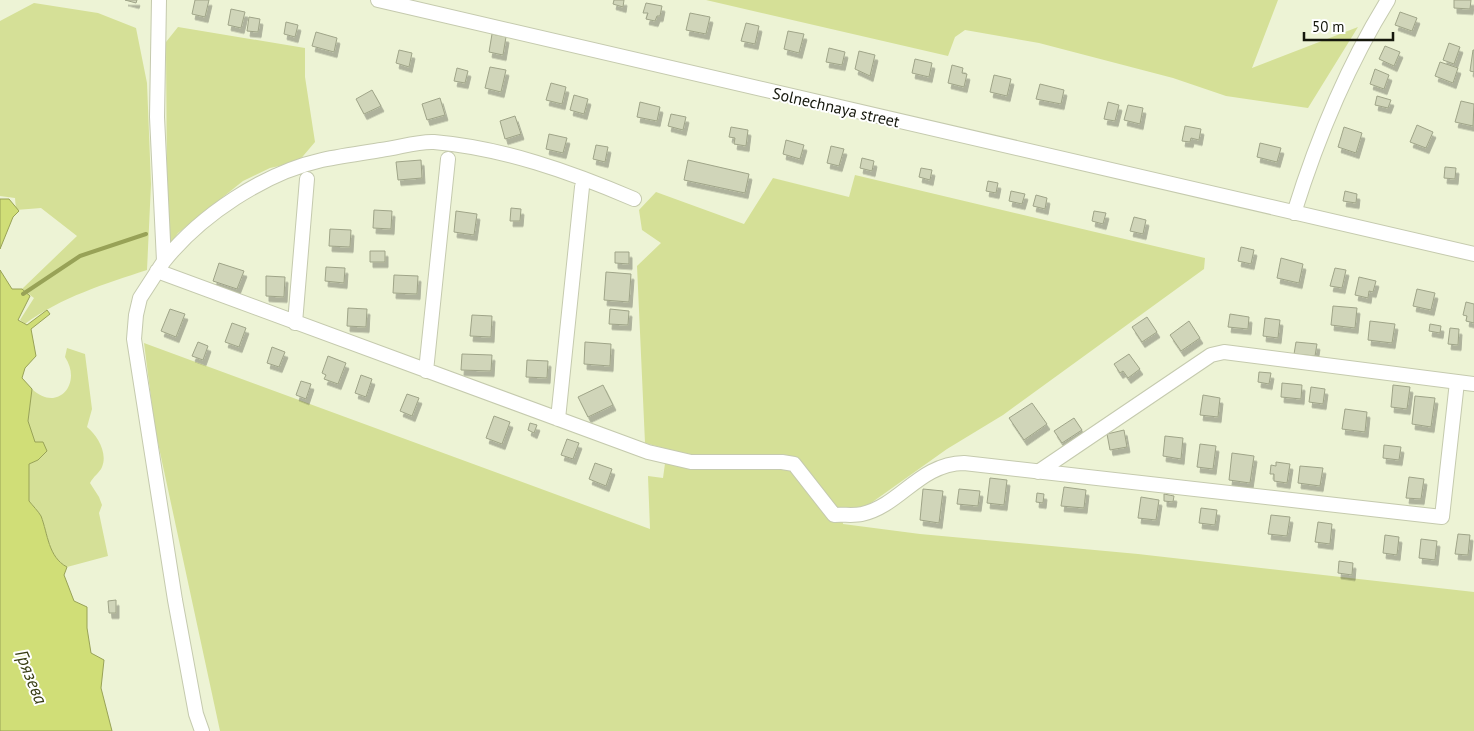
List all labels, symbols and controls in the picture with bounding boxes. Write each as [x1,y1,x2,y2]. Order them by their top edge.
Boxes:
scale bar [1304,10,1393,42]
text: 50 m [1312,17,1345,36]
street label: Solnechnaya street [770,83,902,131]
water label: Грязева [10,646,53,708]

